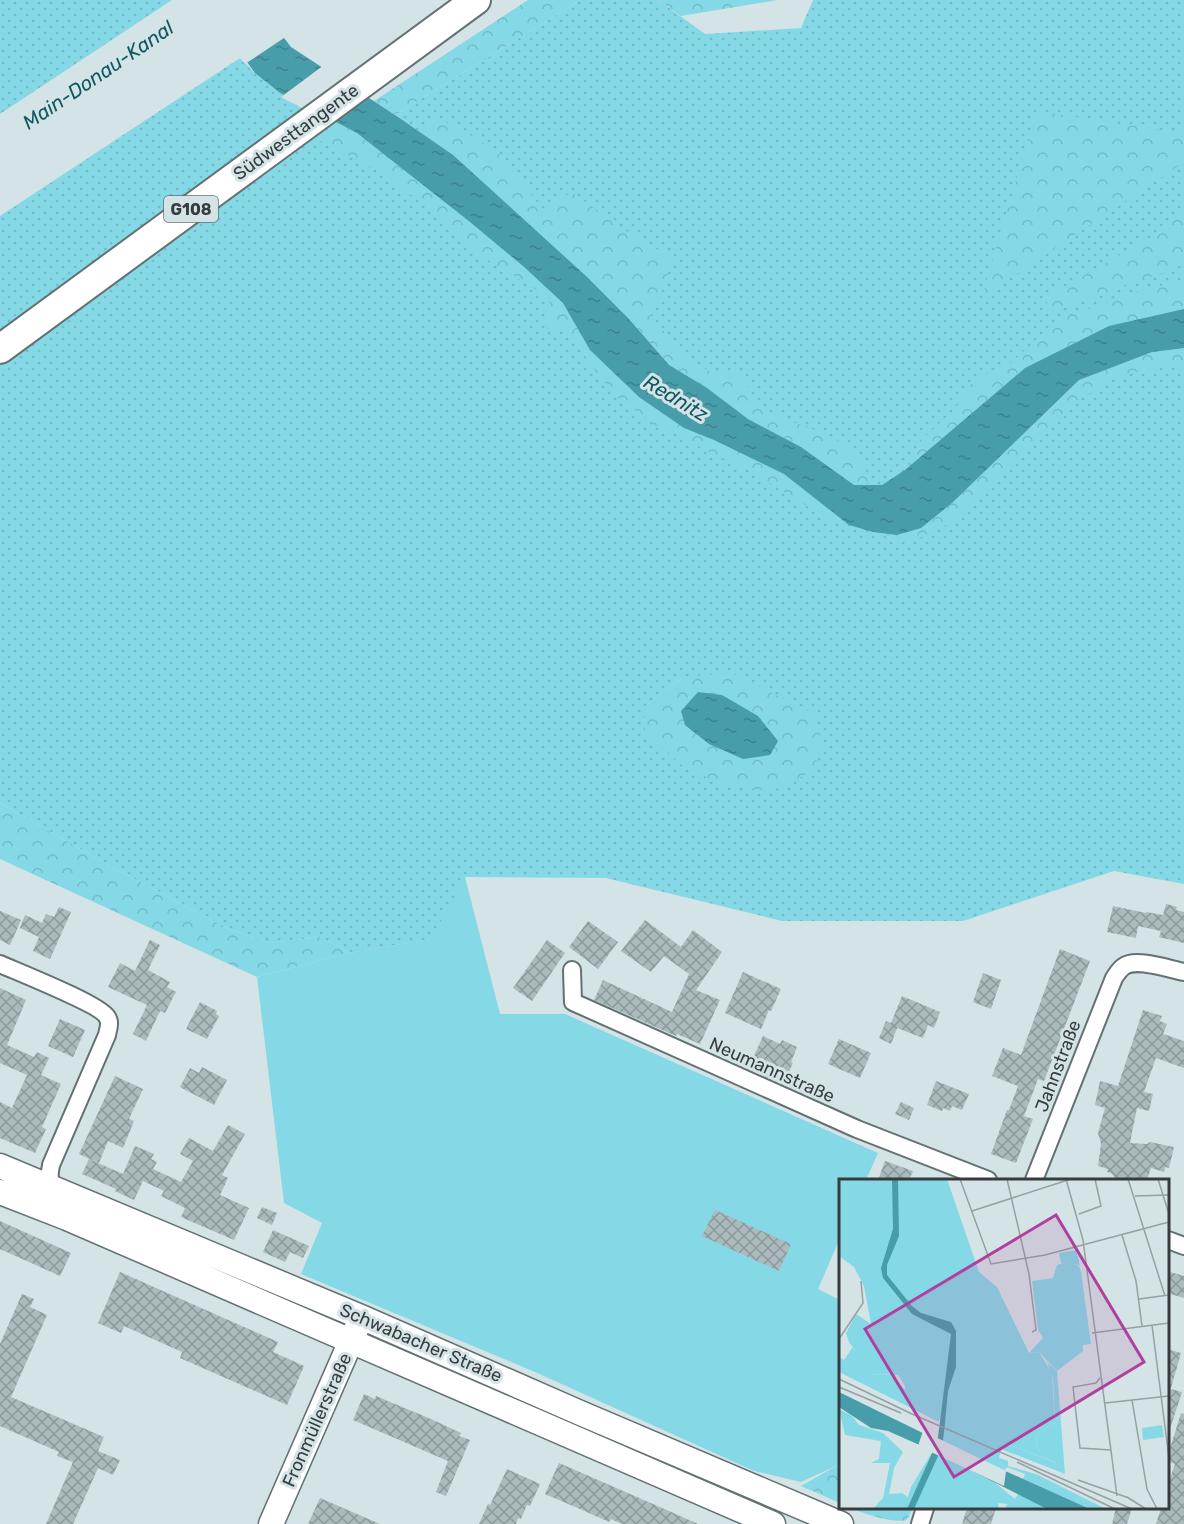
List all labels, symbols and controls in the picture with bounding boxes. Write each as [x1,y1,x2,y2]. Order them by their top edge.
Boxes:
water label: Main-Donau-Kanal [18,15,179,134]
street label: Südwesttangente [229,79,363,185]
road number: G108 [164,196,218,222]
water label: Rednitz [639,369,713,427]
street label: Jahnstraße [1030,1017,1086,1115]
street label: Neumannstraße [706,1033,838,1107]
inset map [839,1179,1169,1509]
street label: Schwabacher Straße [337,1299,505,1387]
street label: Fronmüllerstraße [278,1350,356,1490]

